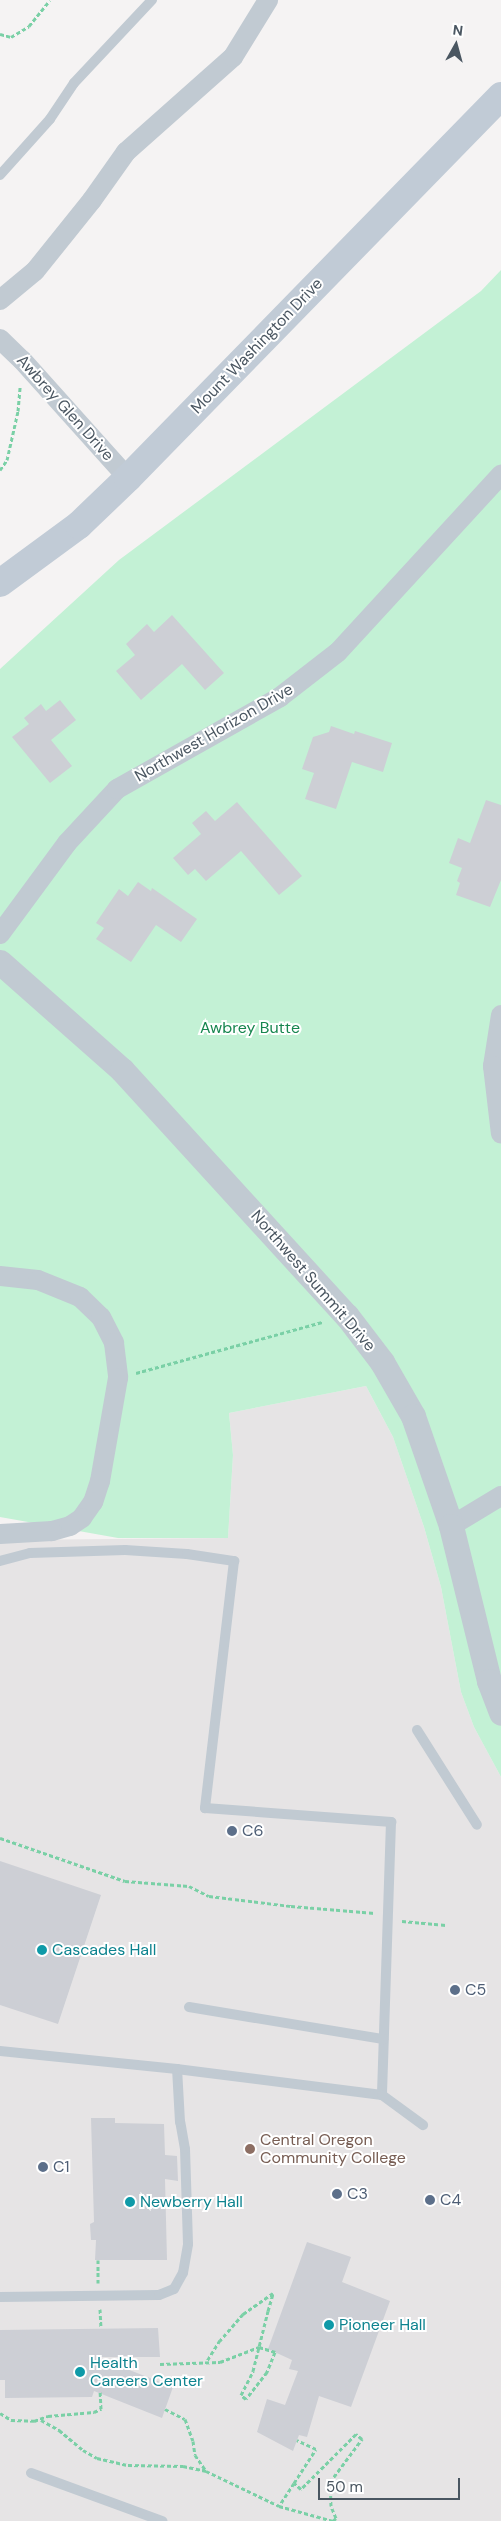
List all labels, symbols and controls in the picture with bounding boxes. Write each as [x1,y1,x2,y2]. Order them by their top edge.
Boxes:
north arrow [431,20,481,70]
text: N [452,21,464,40]
street label: Mount Washington Drive [187,274,327,418]
street label: Awbrey Glen Drive [12,351,118,465]
street label: Northwest Horizon Drive [132,680,296,786]
park label: Awbrey Butte [200,1018,300,1038]
street label: Northwest Summit Drive [247,1207,379,1355]
place label: C6 [242,1821,264,1841]
marker: C6 [226,1825,238,1837]
place label: Cascades Hall [52,1940,156,1960]
marker: Cascades Hall [36,1944,48,1956]
place label: C5 [465,1980,486,2000]
marker: C5 [449,1984,461,1996]
place label: Central Oregon Community College [260,2130,406,2168]
marker: Central Oregon Community College [244,2143,256,2155]
place label: C1 [53,2157,69,2177]
marker: C1 [37,2161,49,2173]
place label: C3 [347,2184,368,2204]
marker: C3 [331,2188,343,2200]
place label: C4 [440,2190,461,2210]
place label: Newberry Hall [140,2192,243,2212]
marker: C4 [424,2194,436,2206]
marker: Newberry Hall [124,2196,136,2208]
place label: Pioneer Hall [339,2315,426,2335]
marker: Pioneer Hall [323,2319,335,2331]
place label: Health Careers Center [90,2353,203,2391]
marker: Health Careers Center [74,2366,86,2378]
scale bar [321,2468,464,2500]
text: 50 m [326,2477,363,2497]

